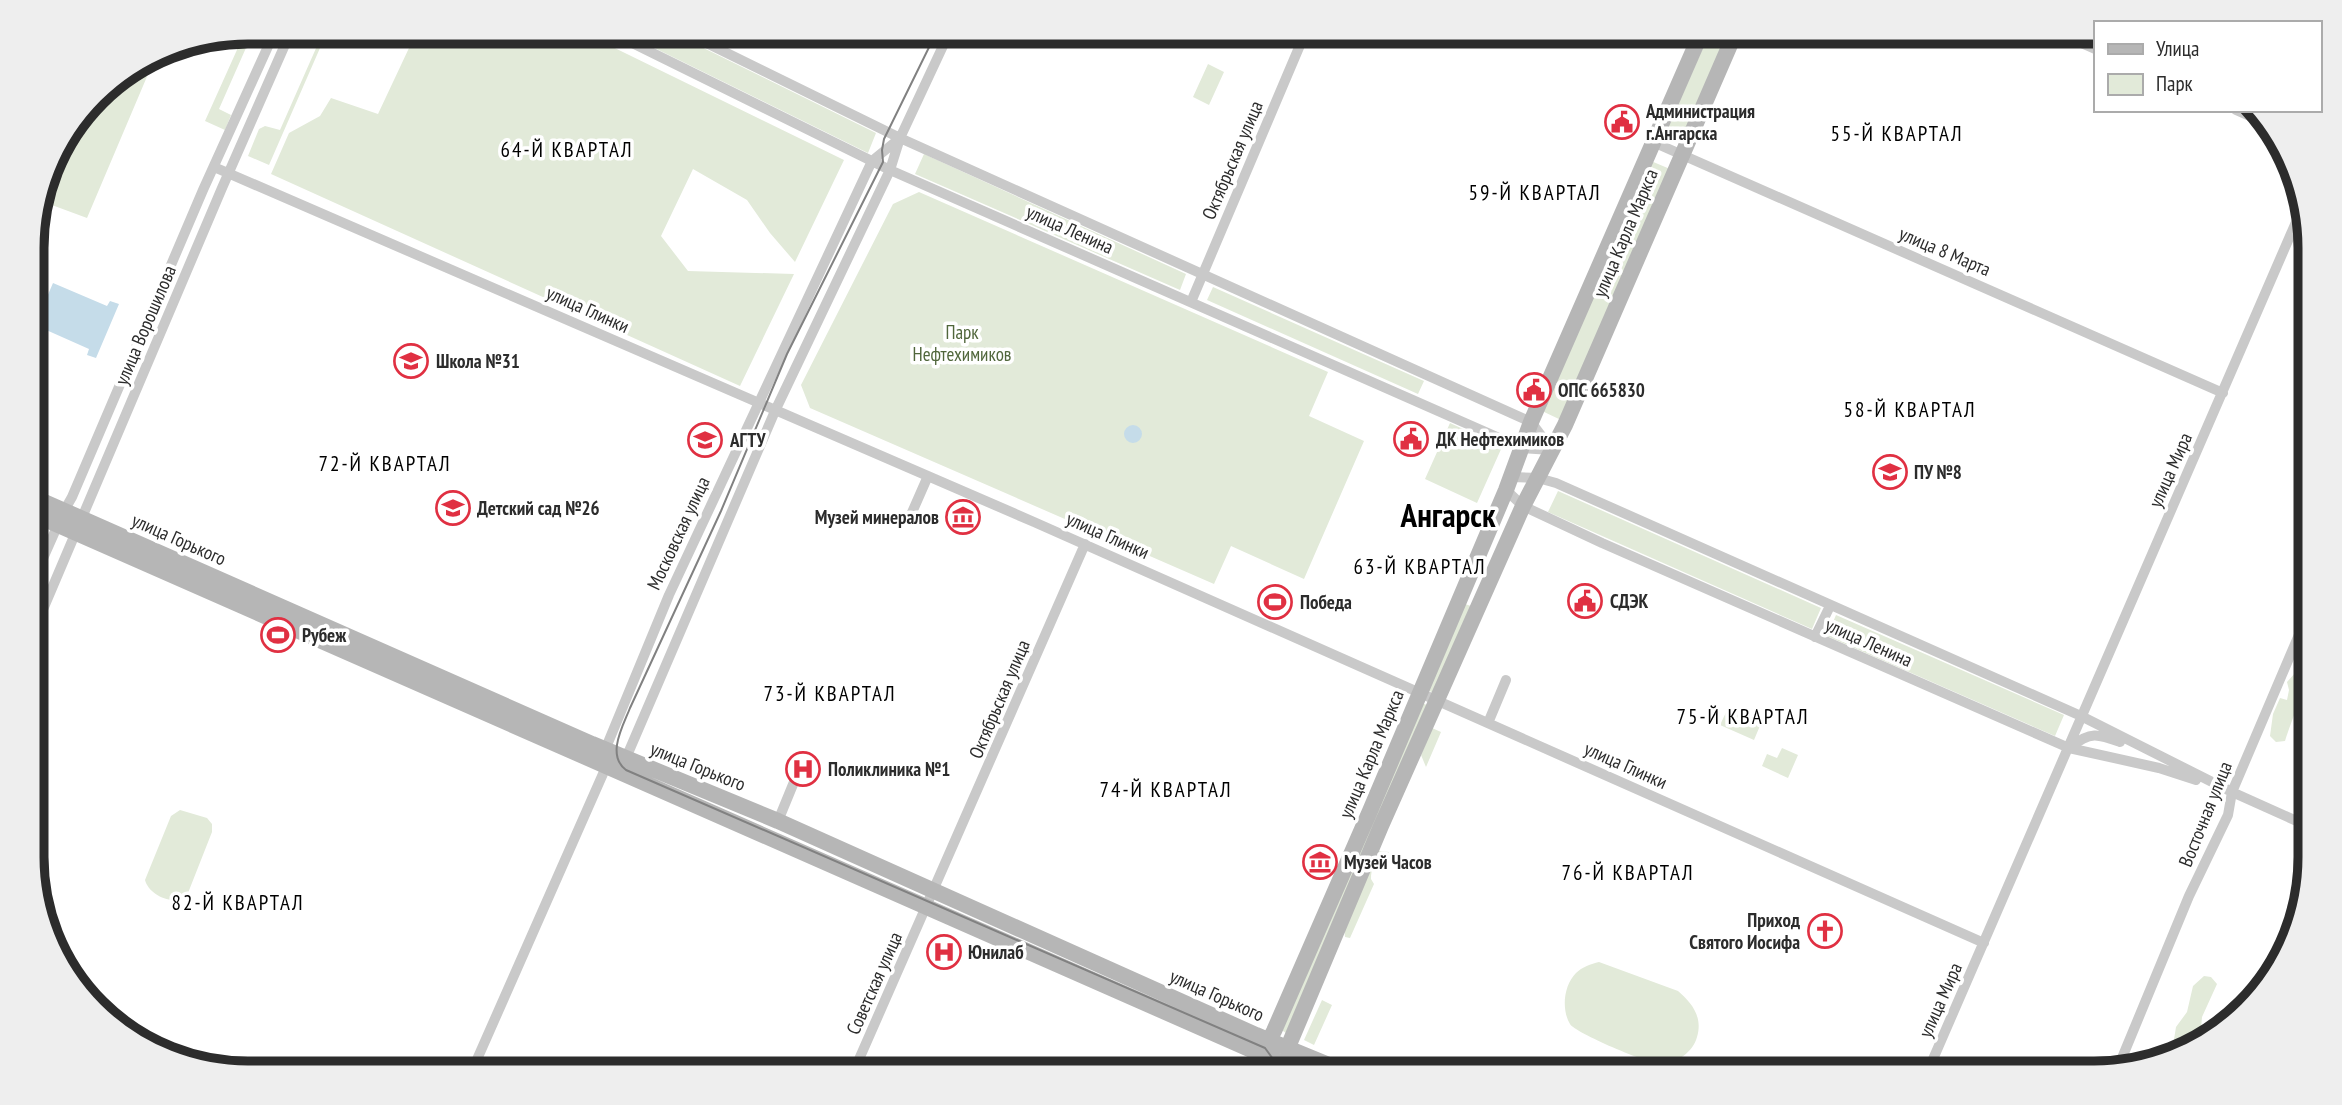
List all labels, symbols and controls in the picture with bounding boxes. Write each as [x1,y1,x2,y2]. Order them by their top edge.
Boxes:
legend [2094,21,2321,112]
text: Улица [2156,35,2199,62]
text: Парк [2156,70,2193,97]
street label: Октябрьская улица [1196,97,1268,223]
place label: Администрация г.Ангарска [1645,99,1755,145]
public building icon: Администрация г.Ангарска [1603,103,1641,141]
district label: 55-Й КВАРТАЛ [1831,120,1963,147]
district label: 64-Й КВАРТАЛ [501,136,633,163]
street label: улица Карла Маркса [1587,165,1663,301]
district label: 59-Й КВАРТАЛ [1469,179,1601,206]
street label: улица Ленина [1023,199,1117,259]
street label: улица 8 Марта [1896,221,1994,281]
street label: улица Ворошилова [109,262,181,388]
street label: улица Глинки [543,280,633,338]
park label: Парк Нефтехимиков [913,320,1012,366]
school or university icon: Школа №31 [392,342,430,380]
place label: Школа №31 [436,349,520,373]
public building icon: ОПС 665830 [1515,371,1553,409]
place label: ОПС 665830 [1558,378,1645,402]
district label: 58-Й КВАРТАЛ [1844,396,1976,423]
public building icon: ДК Нефтехимиков [1392,420,1430,458]
school or university icon: АГТУ [686,421,724,459]
place label: ДК Нефтехимиков [1436,427,1564,451]
place label: АГТУ [729,428,767,452]
street label: улица Мира [2143,429,2197,511]
district label: 72-Й КВАРТАЛ [319,450,451,477]
school or university icon: ПУ №8 [1871,453,1909,491]
place label: ПУ №8 [1914,460,1962,484]
street label: Московская улица [641,473,715,593]
school or university icon: Детский сад №26 [434,489,472,527]
district label: Ангарск [1400,493,1496,536]
place label: Детский сад №26 [477,496,600,520]
museum icon: Музей минералов [944,498,982,536]
place label: Музей минералов [815,505,939,529]
street label: улица Глинки [1063,506,1153,564]
street label: улица Горького [128,508,230,570]
district label: 63-Й КВАРТАЛ [1354,553,1486,580]
public building icon: СДЭК [1566,582,1604,620]
sports icon: Победа [1256,583,1294,621]
place label: СДЭК [1610,589,1649,613]
place label: Победа [1300,590,1352,614]
street label: улица Ленина [1822,612,1916,672]
sports icon: Рубеж [259,616,297,654]
place label: Рубеж [302,623,347,647]
street label: Октябрьская улица [963,636,1035,762]
district label: 73-Й КВАРТАЛ [764,680,896,707]
street label: улица Карла Маркса [1333,686,1409,822]
district label: 75-Й КВАРТАЛ [1677,703,1809,730]
street label: улица Горького [647,736,749,796]
street label: улица Глинки [1581,736,1671,794]
hospital icon: Поликлиника №1 [784,750,822,788]
place label: Поликлиника №1 [828,757,950,781]
street label: Восточная улица [2173,758,2237,870]
district label: 74-Й КВАРТАЛ [1100,776,1232,803]
museum icon: Музей Часов [1301,843,1339,881]
place label: Музей Часов [1344,850,1432,874]
district label: 76-Й КВАРТАЛ [1562,859,1694,886]
district label: 82-Й КВАРТАЛ [172,889,304,916]
place label: Приход Святого Иосифа [1689,908,1800,954]
church icon: Приход Святого Иосифа [1806,912,1844,950]
street label: Советская улица [841,928,907,1038]
hospital icon: Юнилаб [925,933,963,971]
place label: Юнилаб [968,940,1024,964]
street label: улица Мира [1913,959,1967,1041]
street label: улица Горького [1166,964,1268,1026]

